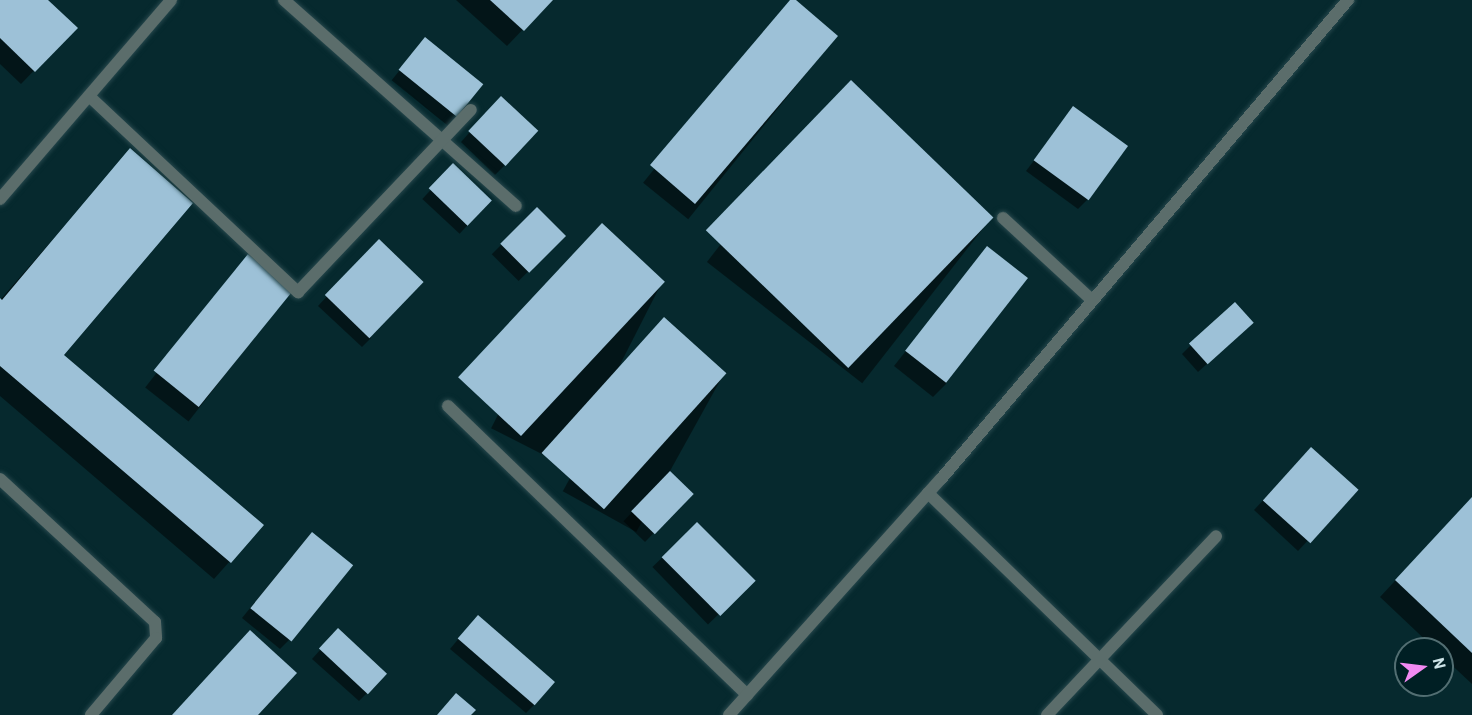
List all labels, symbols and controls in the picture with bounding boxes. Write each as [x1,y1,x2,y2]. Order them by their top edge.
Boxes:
north arrow [1394,637,1454,697]
text: N [1430,656,1451,670]

